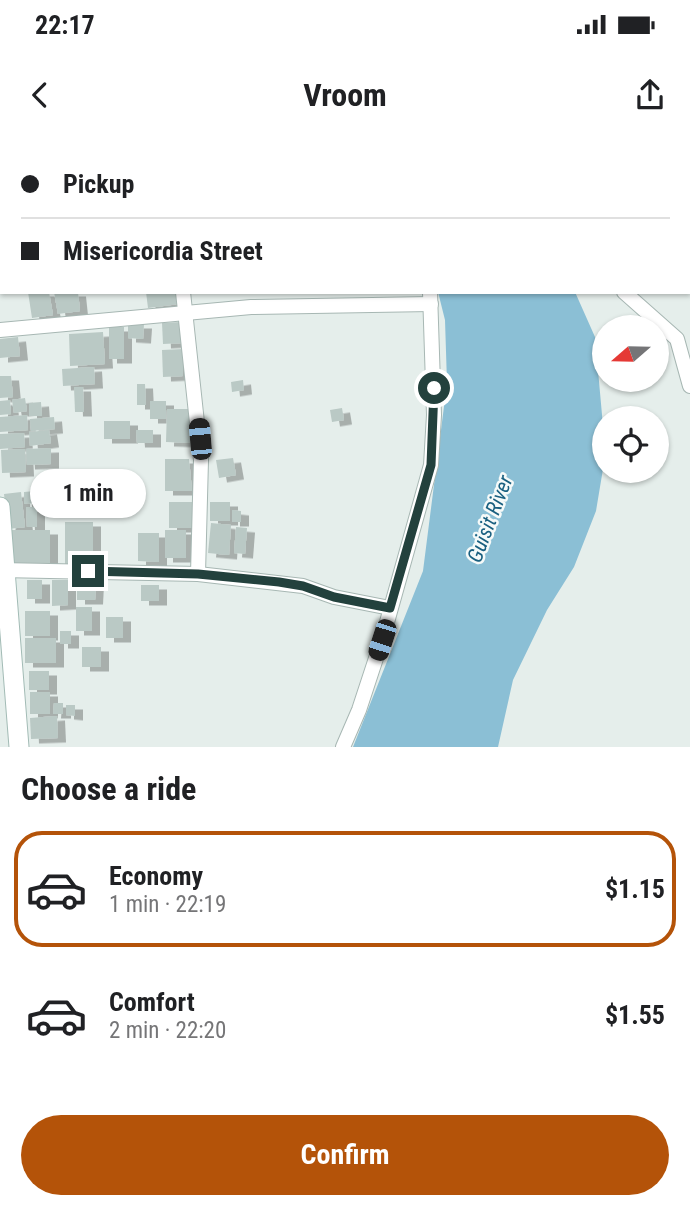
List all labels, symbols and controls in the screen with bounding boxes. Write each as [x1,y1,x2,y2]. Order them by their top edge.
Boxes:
text: 22:17 [35,10,95,40]
icon: back [21,76,59,114]
text: Vroom [303,76,387,114]
icon: share [631,76,669,114]
text: Pickup [63,169,134,199]
text: Misericordia Street [63,236,263,266]
north arrow [592,315,668,392]
map controls [592,315,669,483]
route start [418,372,450,404]
button: locate [592,406,669,483]
car [188,417,213,461]
callout: 1 min [30,470,146,518]
water label: Guisit River [462,471,518,566]
text: 1 min [62,480,114,507]
route end [72,555,104,587]
car [366,617,399,663]
text: Choose a ride [21,770,196,808]
icon: car [25,858,88,921]
text: Economy [109,861,203,891]
text: $1.15 [605,874,665,904]
text: 1 min · 22:19 [109,891,226,918]
icon: car [25,984,88,1047]
text: Comfort [109,987,195,1017]
text: $1.55 [605,1000,665,1030]
text: 2 min · 22:20 [109,1017,226,1044]
button: Confirm [21,1115,669,1195]

